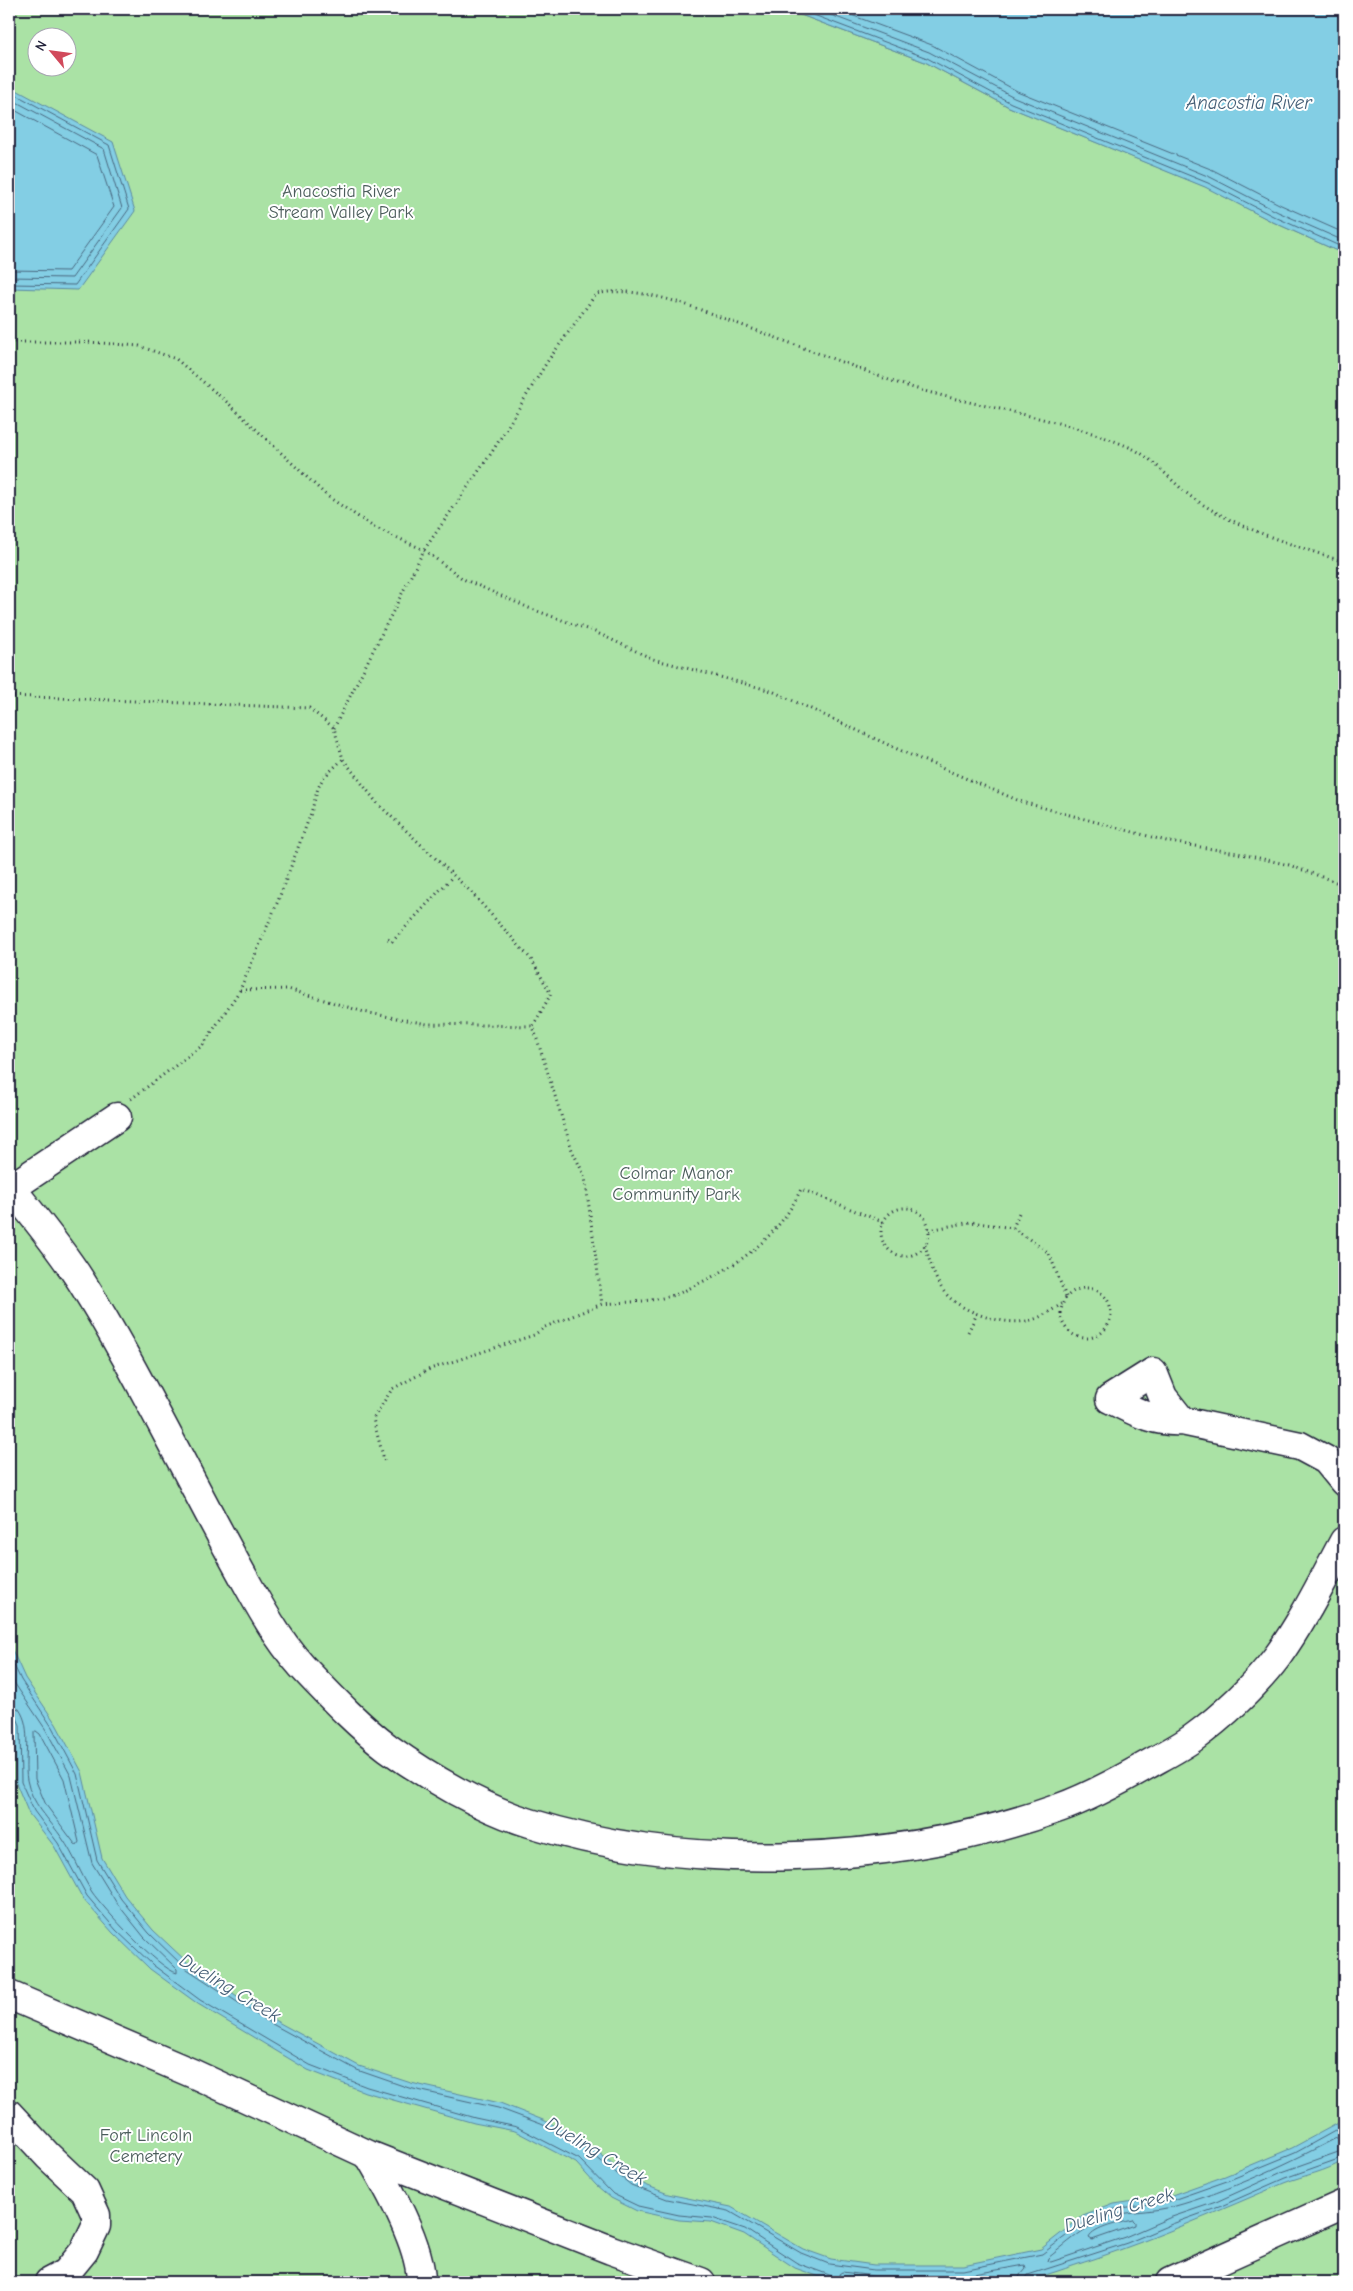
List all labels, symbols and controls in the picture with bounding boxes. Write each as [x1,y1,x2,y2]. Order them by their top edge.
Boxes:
north arrow [28,28,78,78]
text: N [31,38,51,54]
water label: Anacostia River [1185,92,1313,114]
park label: Anacostia River Stream Valley Park [269,181,414,223]
park label: Colmar Manor Community Park [612,1163,740,1205]
water label: Dueling Creek [176,1949,285,2027]
water label: Dueling Creek [542,2112,651,2190]
park label: Fort Lincoln Cemetery [100,2125,192,2167]
water label: Dueling Creek [1061,2183,1177,2237]

